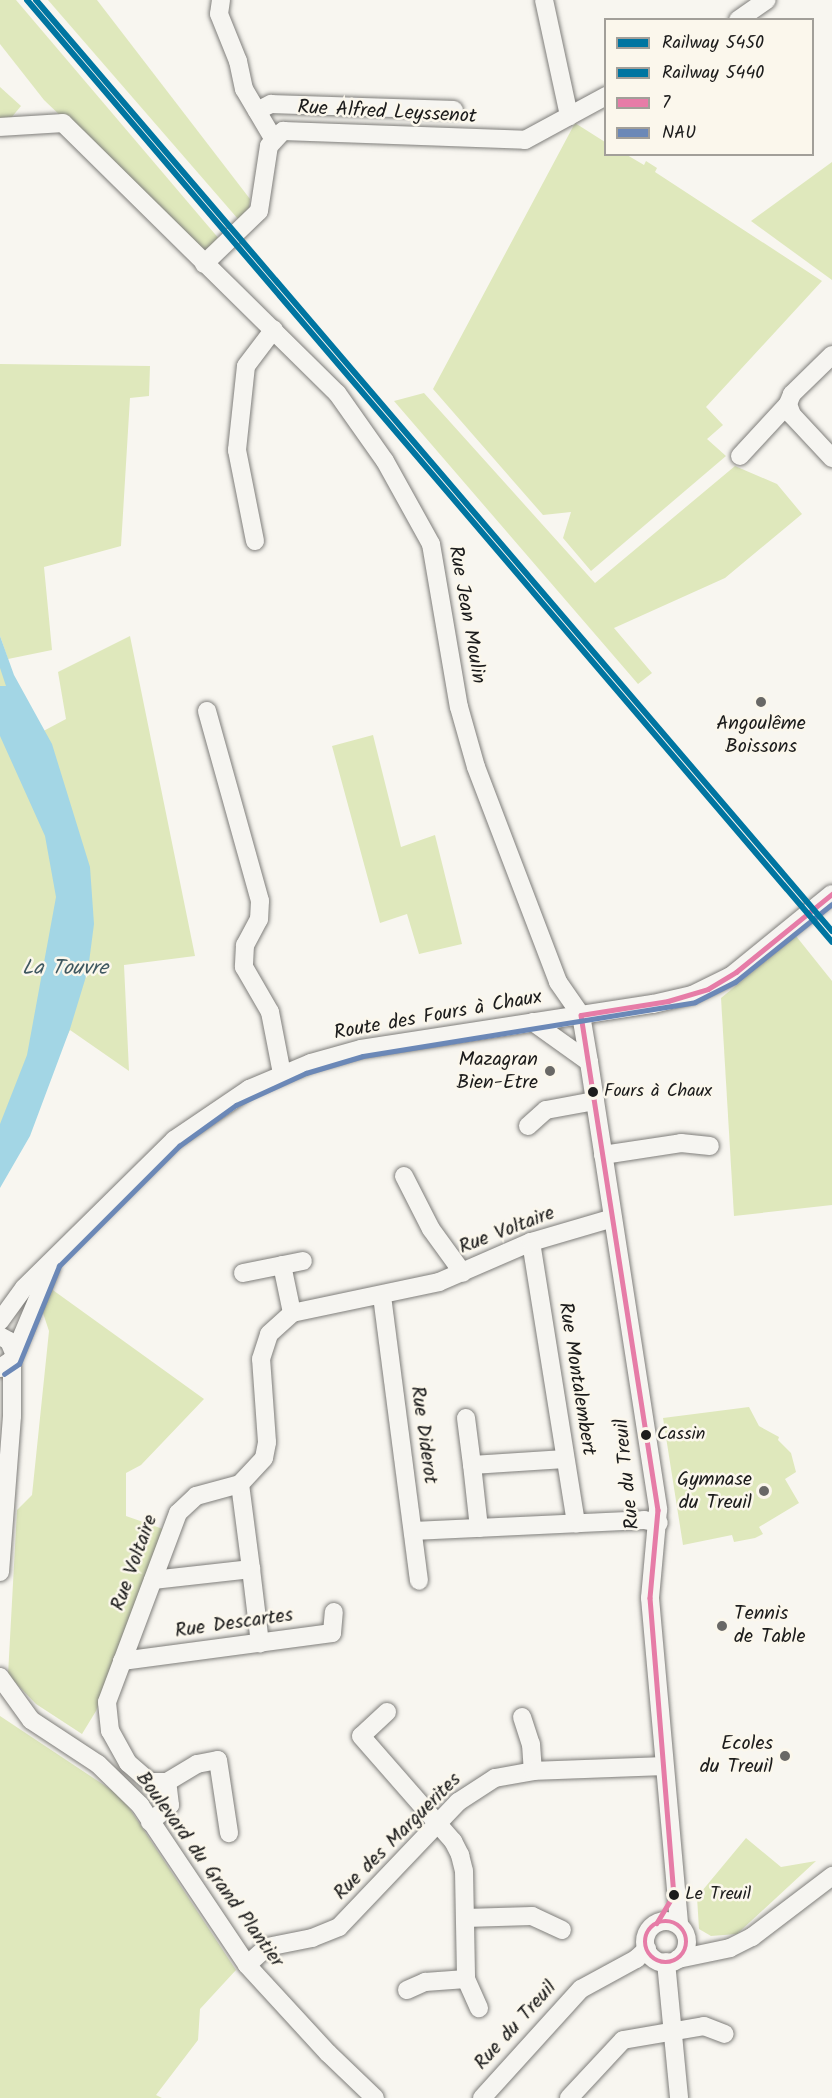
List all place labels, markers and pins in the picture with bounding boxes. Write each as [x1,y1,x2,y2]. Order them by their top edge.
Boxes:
marker: Angoulême Boissons [754,695,768,709]
place label: Angoulême Boissons [716,712,806,759]
place label: Mazagran Bien-Etre [457,1048,538,1095]
marker: Mazagran Bien-Etre [543,1064,557,1078]
place label: Fours à Chaux [604,1081,712,1103]
marker: Fours à Chaux [587,1086,599,1098]
place label: Cassin [657,1424,705,1446]
marker: Cassin [640,1429,652,1441]
place label: Gymnase du Treuil [677,1468,752,1515]
marker: Gymnase du Treuil [757,1484,771,1498]
place label: Tennis de Table [734,1602,805,1649]
marker: Tennis de Table [715,1619,729,1633]
place label: Ecoles du Treuil [700,1732,773,1779]
marker: Ecoles du Treuil [778,1749,792,1763]
place label: Le Treuil [685,1884,751,1906]
marker: Le Treuil [668,1889,680,1901]

